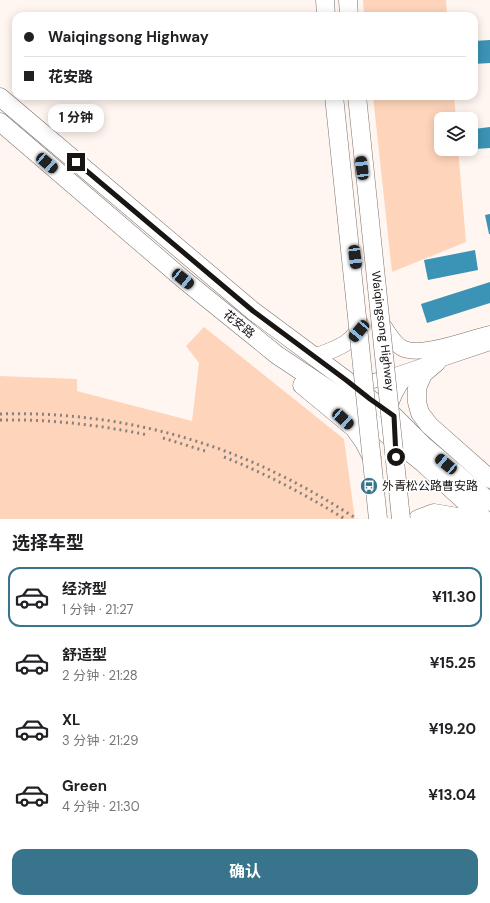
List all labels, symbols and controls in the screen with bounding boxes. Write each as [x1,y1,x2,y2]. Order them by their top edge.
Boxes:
text: Waiqingsong Highway [48,27,209,47]
text: 花安路 [48,67,93,87]
callout: 1 分钟 [48,104,104,132]
text: 1 分钟 [59,109,93,126]
map controls [434,112,478,156]
button: layers [434,112,478,156]
car [34,151,60,175]
route end [67,153,85,171]
car [355,155,369,181]
car [348,244,362,270]
car [170,267,196,291]
street label: Waiqingsong Highway [368,270,398,392]
street label: 花安路 [220,306,258,342]
car [347,318,371,344]
car [330,407,356,431]
route start [387,448,405,466]
car [433,452,459,476]
bus stop icon: 外青松公路曹安路 [359,476,379,496]
place label: 外青松公路曹安路 [382,478,478,494]
text: 选择车型 [12,531,84,555]
icon: car [14,579,50,615]
text: 经济型 [62,579,107,599]
text: ¥11.30 [432,587,476,607]
text: 1 分钟 · 21:27 [62,601,133,618]
icon: car [14,645,50,681]
text: 舒适型 [62,645,107,665]
text: ¥15.25 [430,653,476,673]
text: 2 分钟 · 21:28 [62,667,138,684]
text: XL [62,710,80,730]
icon: car [14,711,50,747]
text: ¥19.20 [429,719,476,739]
text: 3 分钟 · 21:29 [62,732,138,749]
text: Green [62,776,107,796]
icon: car [14,777,50,813]
text: ¥13.04 [428,785,476,805]
text: 4 分钟 · 21:30 [62,798,140,815]
button: 确认 [12,849,478,895]

